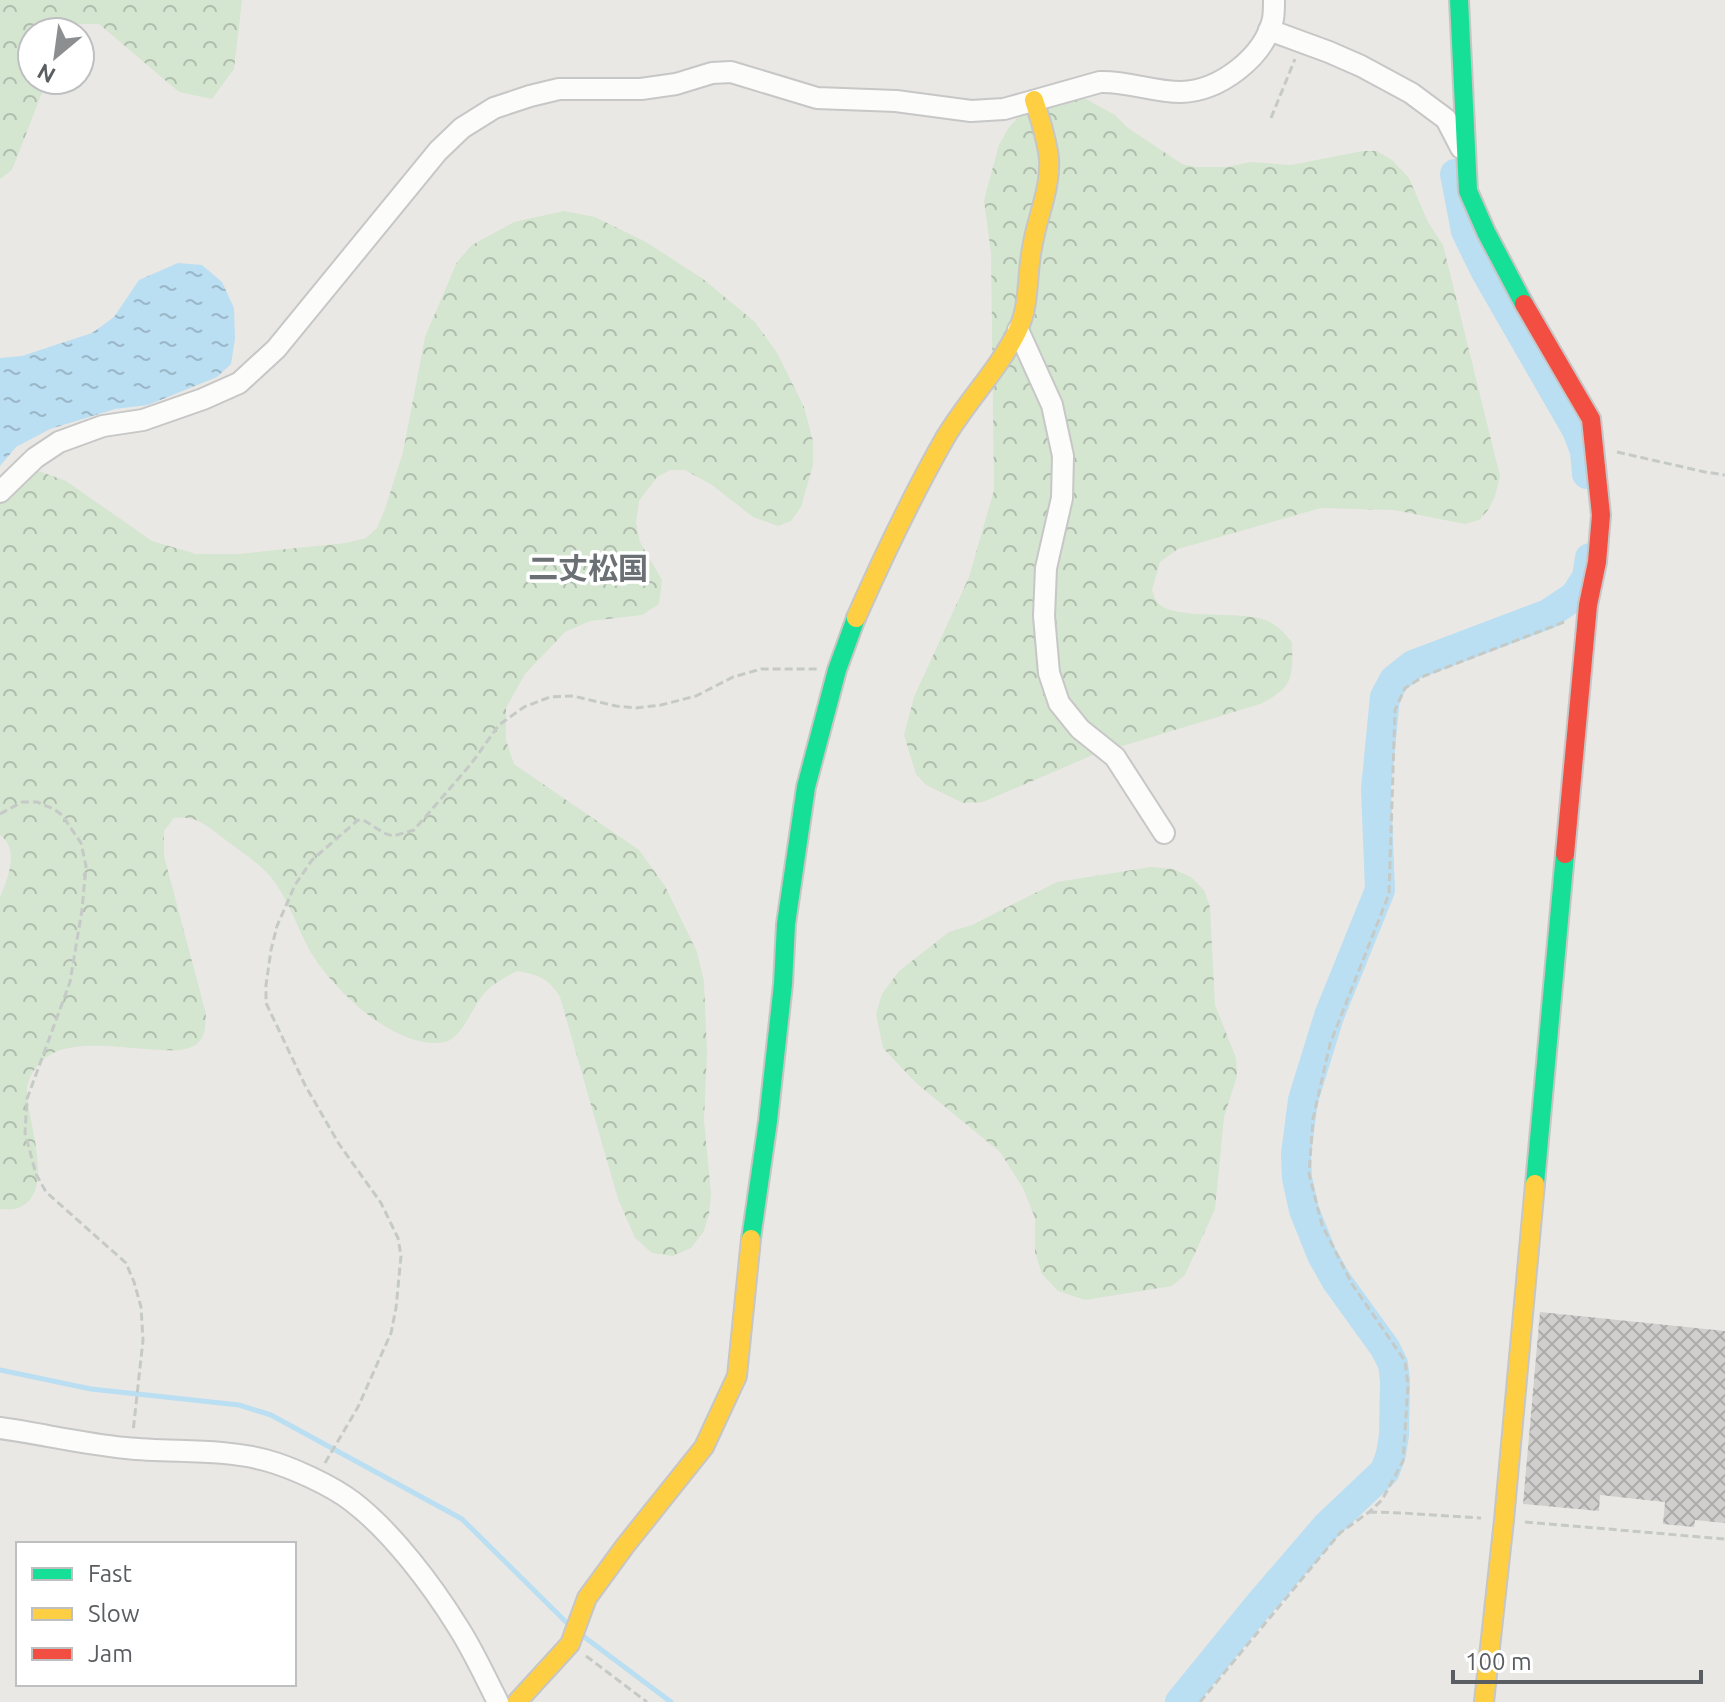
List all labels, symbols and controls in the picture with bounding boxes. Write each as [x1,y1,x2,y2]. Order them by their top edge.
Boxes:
north arrow [16,16,96,96]
text: N [33,59,59,89]
district label: 二丈松国 [528,551,648,585]
legend [16,1542,296,1686]
text: Fast [88,1560,132,1587]
text: Slow [88,1600,140,1627]
scale bar [1453,1634,1701,1684]
text: Jam [88,1640,133,1667]
text: 100 m [1465,1648,1532,1675]

